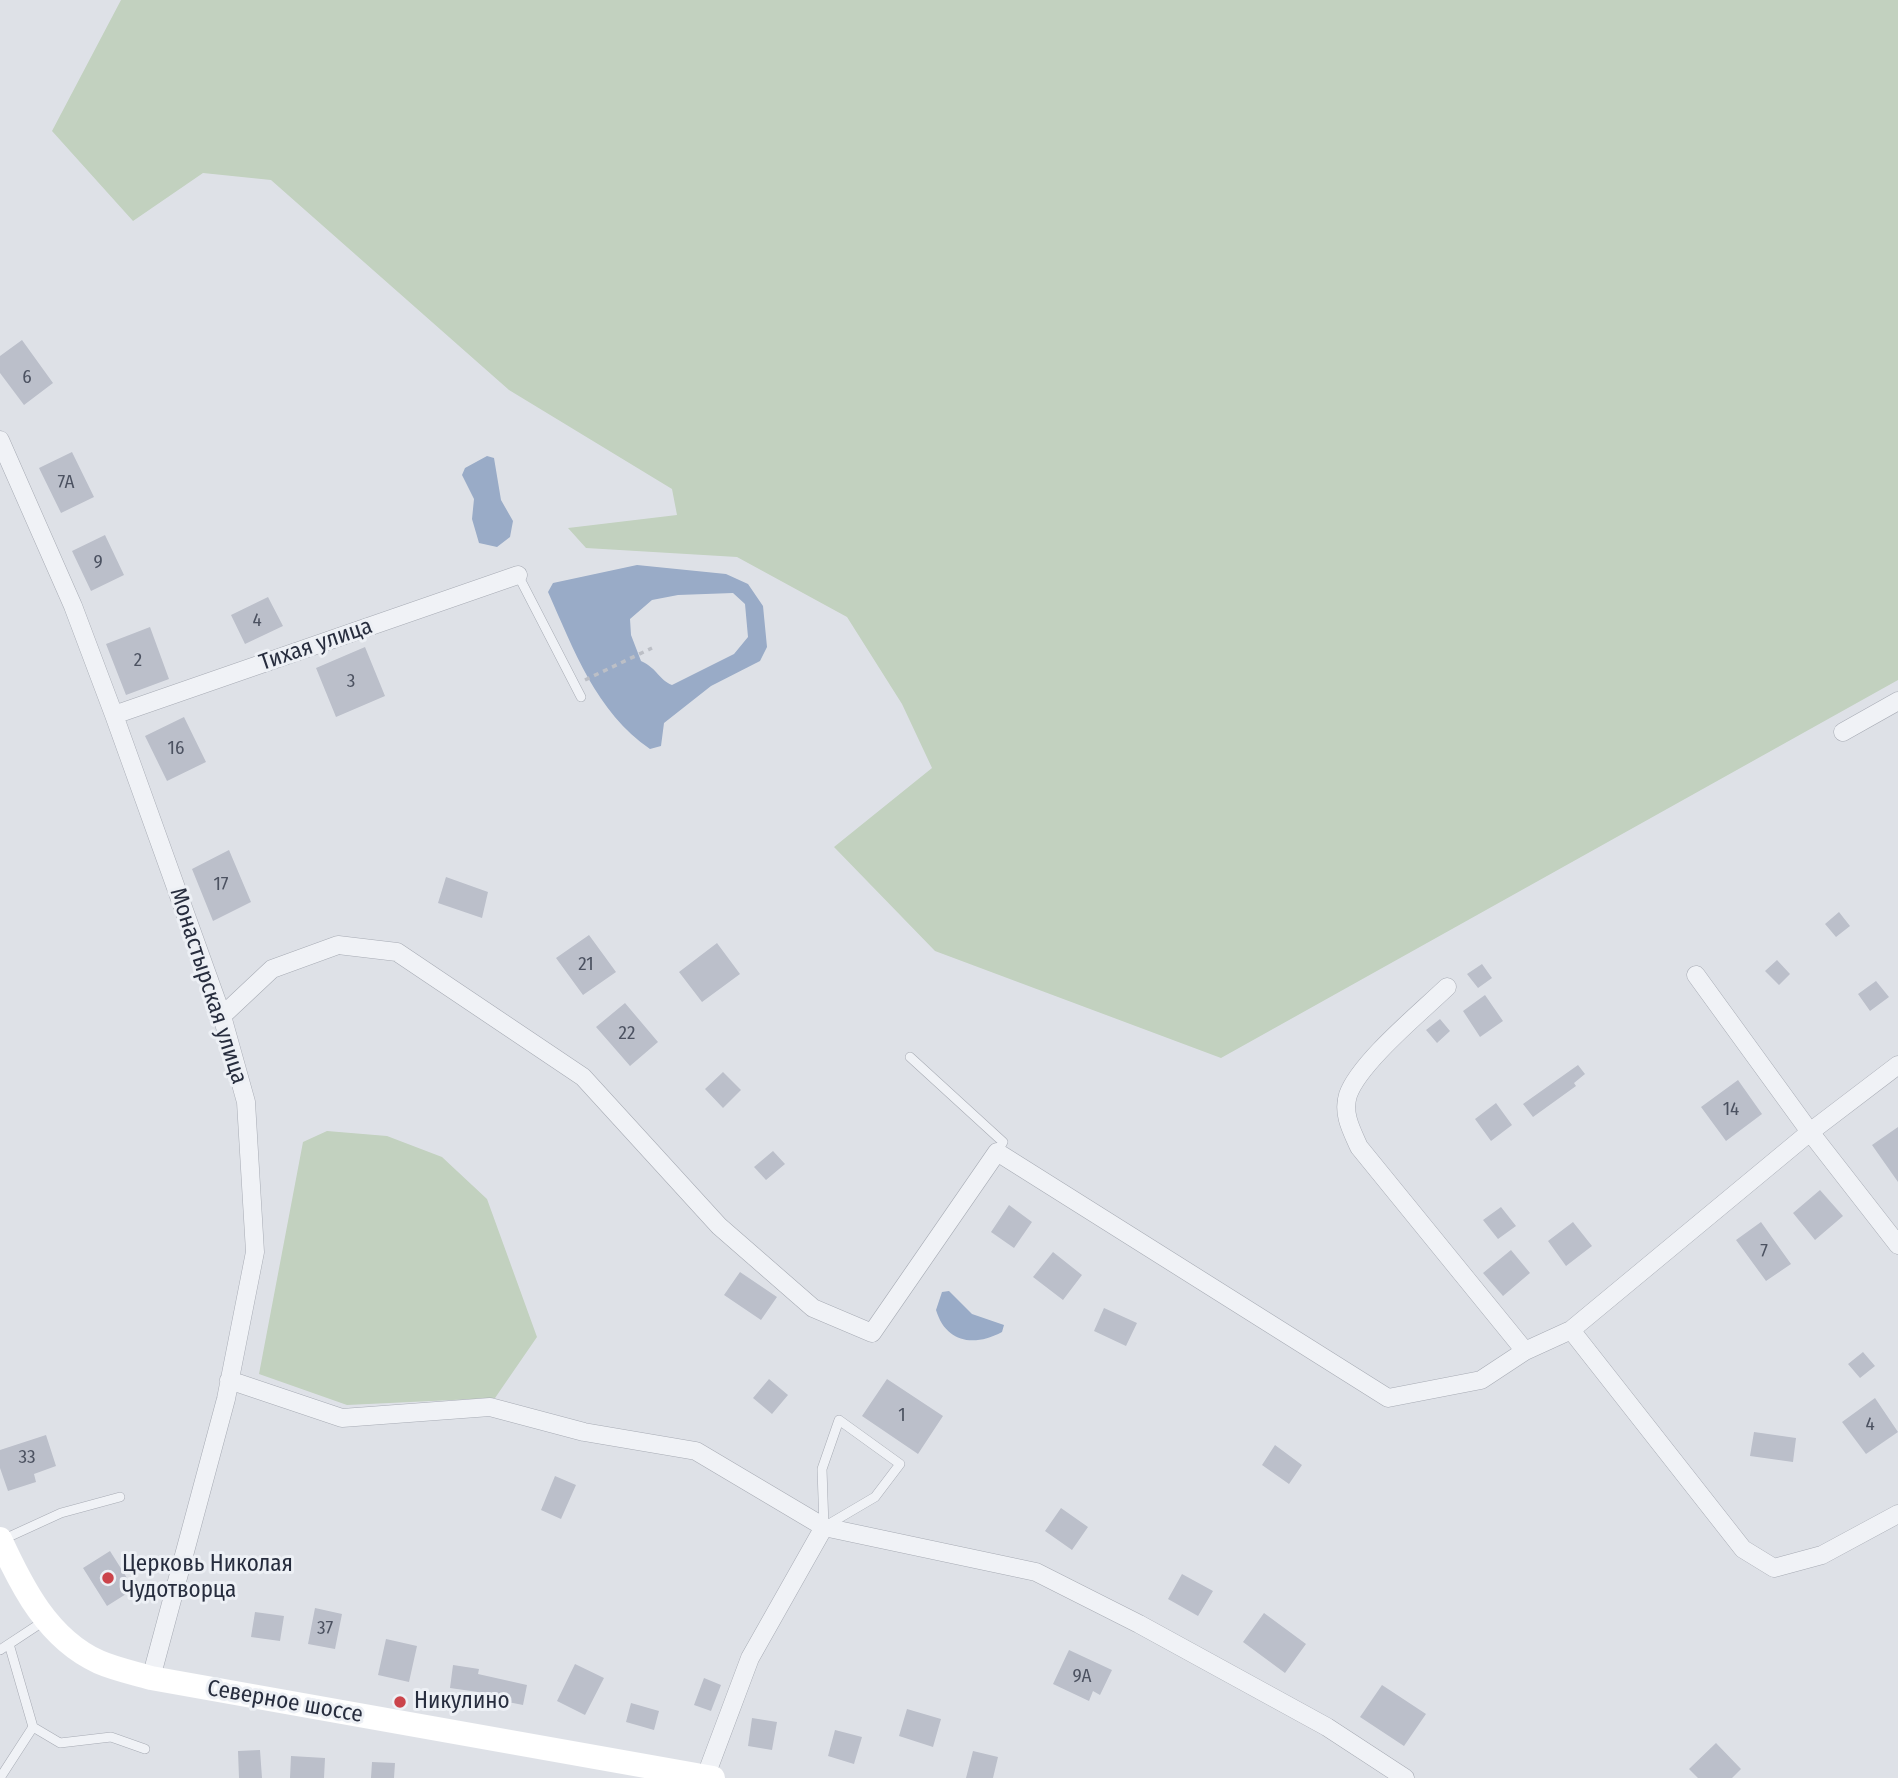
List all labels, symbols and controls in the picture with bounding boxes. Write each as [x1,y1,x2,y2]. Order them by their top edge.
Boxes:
house number: 6 [22,367,32,389]
house number: 7А [57,472,75,494]
house number: 9 [93,552,103,574]
house number: 4 [252,610,262,632]
street label: Тихая улица [256,613,376,677]
house number: 2 [134,650,142,672]
house number: 3 [347,671,355,693]
house number: 16 [168,738,184,760]
house number: 17 [213,874,229,896]
street label: Монастырская улица [163,884,253,1088]
house number: 21 [578,954,594,976]
house number: 22 [619,1023,635,1045]
house number: 14 [1723,1099,1739,1121]
house number: 7 [1760,1241,1768,1263]
house number: 1 [898,1405,906,1427]
house number: 4 [1865,1414,1875,1436]
house number: 33 [18,1447,36,1469]
place label: Церковь Николая Чудотворца [122,1551,293,1605]
marker: Церковь Николая Чудотворца [100,1570,116,1586]
house number: 37 [317,1618,333,1640]
house number: 9А [1072,1666,1092,1688]
street label: Северное шоссе [205,1675,365,1729]
place label: Никулино [414,1688,510,1716]
marker: Никулино [392,1694,408,1710]

